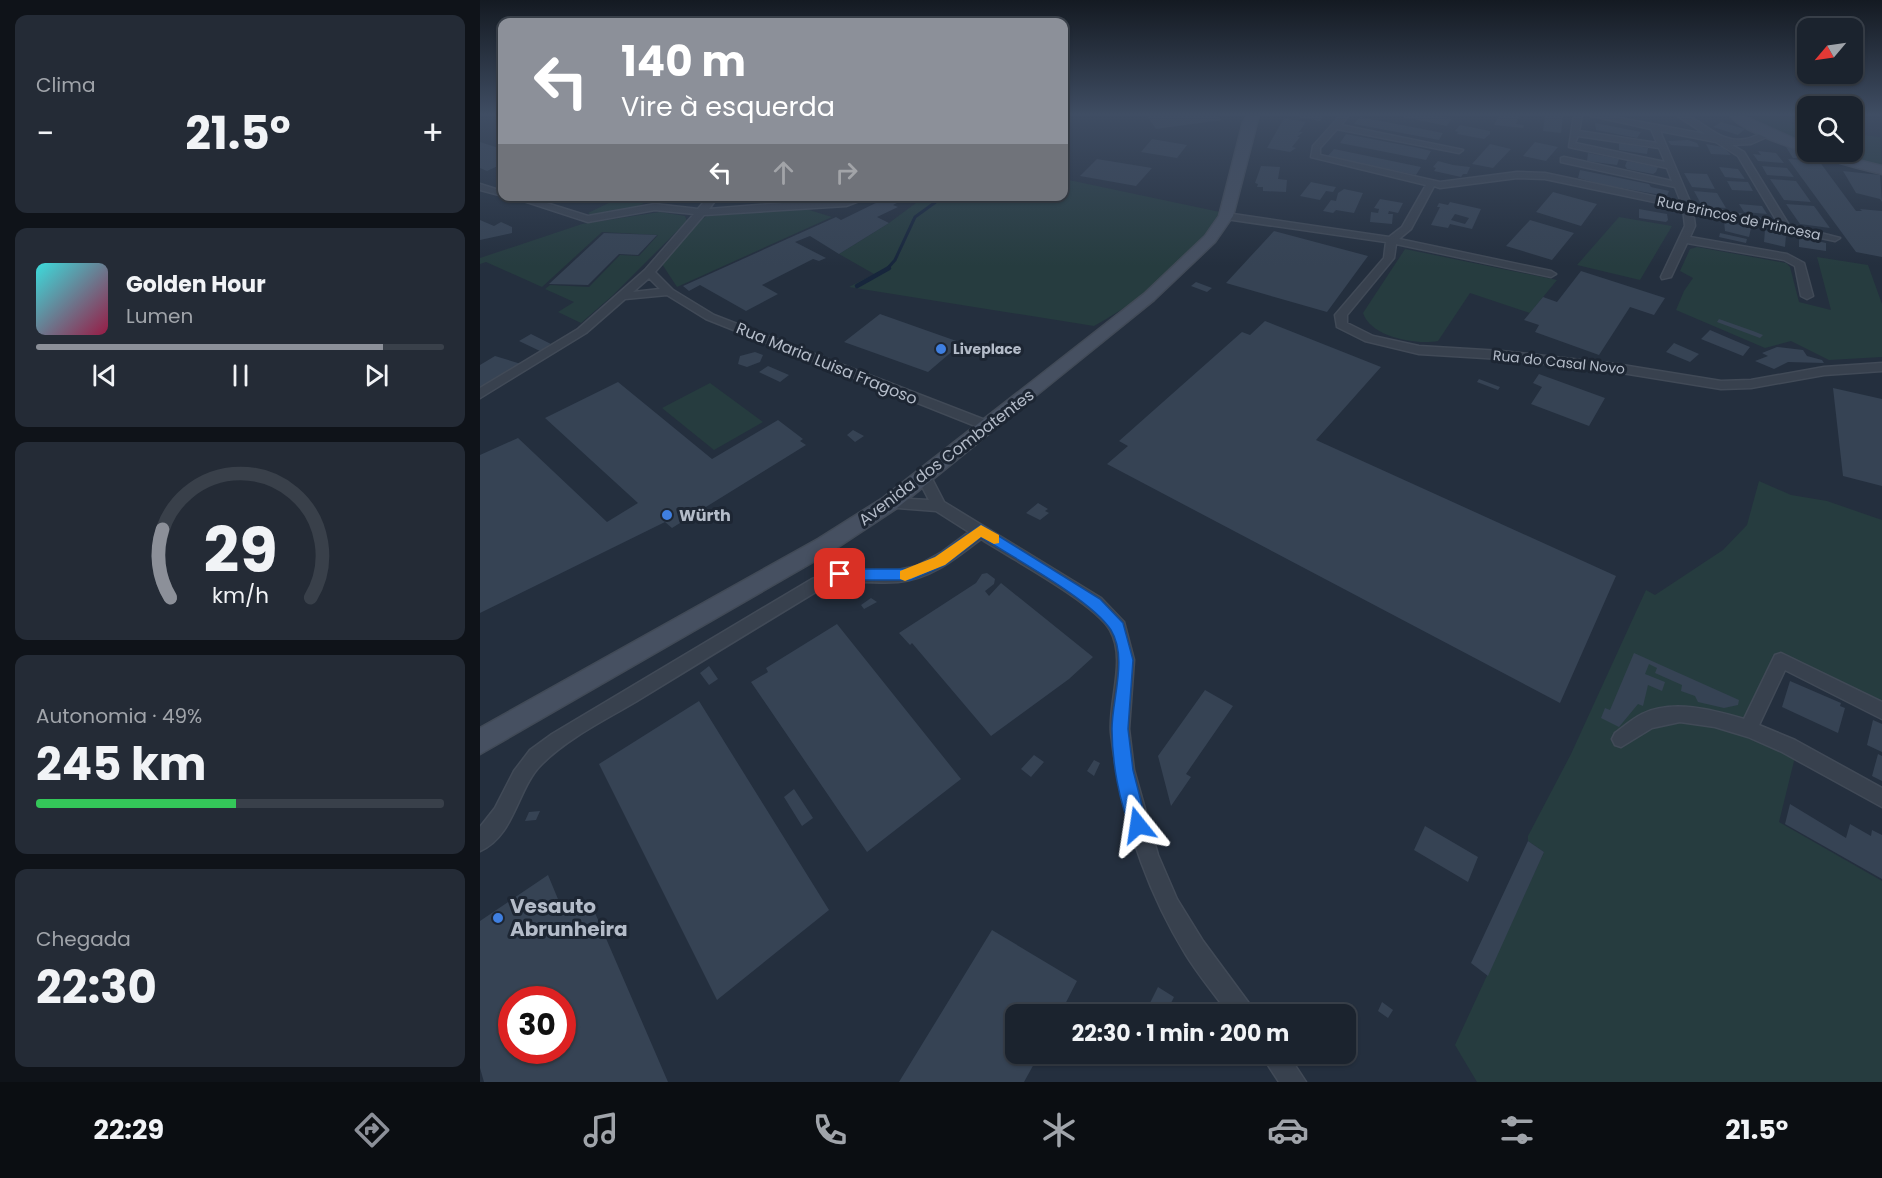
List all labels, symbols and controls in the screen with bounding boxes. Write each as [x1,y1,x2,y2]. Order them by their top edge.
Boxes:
north arrow [1797,18,1863,84]
map controls [1797,18,1863,162]
text: 140 m [621,32,746,91]
icon: left [522,42,600,120]
text: Clima [36,71,95,99]
text: Vire à esquerda [621,88,835,125]
button: search [1797,96,1863,162]
text: 21.5° [185,102,291,165]
text: − [36,110,54,157]
text: + [421,110,444,157]
icon: left [704,156,737,189]
icon: ahead [767,156,800,189]
icon: right [830,156,863,189]
street label: Rua Brincos de Princesa [1655,191,1823,245]
text: Golden Hour [126,269,266,300]
text: Lumen [126,302,193,330]
street label: Rua Maria Luisa Fragoso [733,317,921,410]
place label: Liveplace [953,339,1022,359]
marker: Liveplace [934,342,948,356]
street label: Rua do Casal Novo [1492,345,1626,379]
icon: previous [88,359,121,392]
icon: pause [224,359,257,392]
icon: next [360,359,393,392]
street label: Avenida dos Combatentes [854,384,1039,531]
place label: Würth [679,504,731,527]
text: 29 [203,506,277,594]
marker: Würth [660,508,674,522]
pin [814,548,865,599]
icon: arrive [823,557,856,590]
text: km/h [211,580,269,611]
text: Autonomia · 49% [36,702,202,730]
text: 245 km [36,733,206,796]
position arrow [1106,793,1170,857]
place label: Vesauto Abrunheira [510,892,628,943]
marker: Vesauto Abrunheira [491,911,505,925]
text: Chegada [36,925,131,953]
text: 22:30 [36,956,157,1019]
speed limit sign: 30 [498,986,576,1064]
text: 22:30 · 1 min · 200 m [1072,1018,1289,1049]
icon: directions [351,1109,393,1151]
icon: music [580,1109,622,1151]
icon: phone [809,1109,851,1151]
icon: climate [1038,1109,1080,1151]
icon: car [1267,1109,1309,1151]
icon: filters [1496,1109,1538,1151]
text: 22:29 [94,1111,164,1148]
text: 21.5° [1725,1111,1788,1148]

